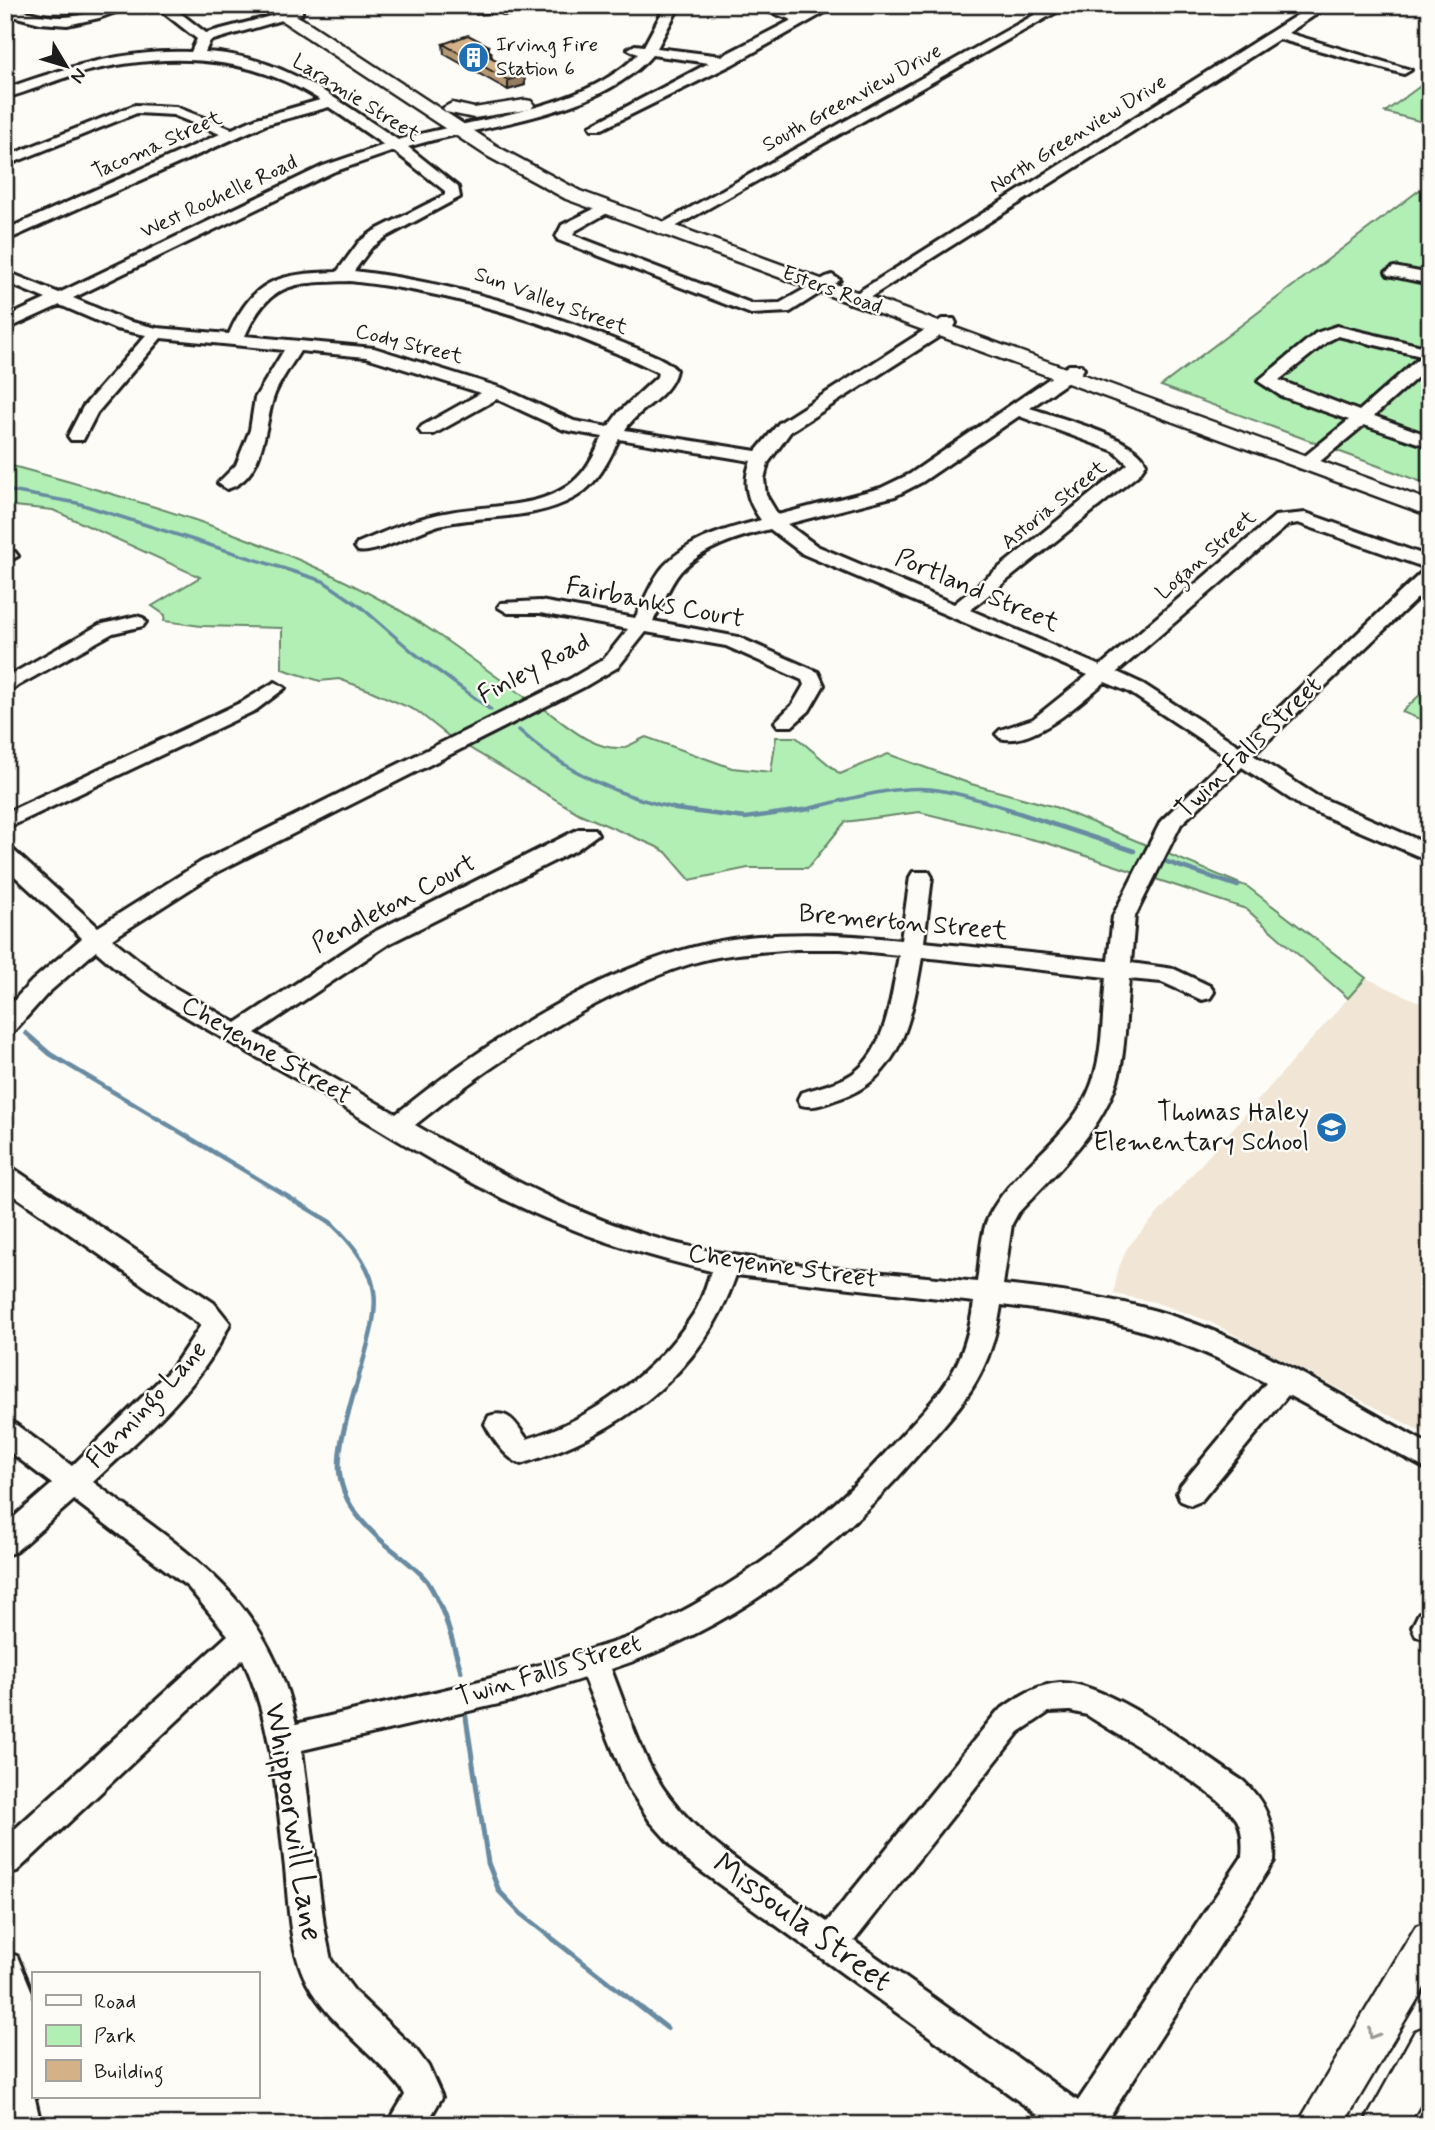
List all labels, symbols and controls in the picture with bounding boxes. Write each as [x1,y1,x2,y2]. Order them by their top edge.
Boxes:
place label: Irving Fire Station 6 [496,31,598,83]
north arrow [32,32,102,102]
street label: South Greenview Drive [757,37,947,159]
building icon: Irving Fire Station 6 [456,40,490,74]
street label: Laramie Street [287,47,426,149]
text: N [64,63,92,88]
street label: North Greenview Drive [984,68,1172,200]
street label: Tacoma Street [88,104,227,186]
street label: West Rochelle Road [136,148,302,246]
street label: Esters Road [778,259,886,321]
street label: Sun Valley Street [471,260,632,342]
street label: Cody Street [352,317,466,371]
street label: Astoria Street [995,453,1113,556]
street label: Logan Street [1150,503,1264,608]
street label: Portland Street [890,541,1064,641]
street label: Fairbanks Court [563,569,747,637]
street label: Finley Road [472,625,596,713]
street label: Twin Falls Street [1168,669,1330,827]
street label: Pendleton Court [306,846,482,962]
street label: Bremerton Street [797,897,1009,949]
street label: Cheyenne Street [175,988,357,1114]
place label: Thomas Haley Elementary School [1093,1096,1309,1160]
school or university icon: Thomas Haley Elementary School [1315,1111,1349,1145]
street label: Cheyenne Street [686,1237,880,1297]
street label: Flamingo Lane [79,1334,217,1478]
street label: Twin Falls Street [452,1627,646,1715]
street label: Whippoorwill Lane [253,1700,333,1944]
street label: Missoula Street [704,1844,900,2002]
legend [32,1972,259,2098]
text: Road [94,1988,136,2016]
text: Park [94,2022,136,2050]
one-way arrow [1368,2026,1381,2039]
text: Building [94,2058,164,2088]

